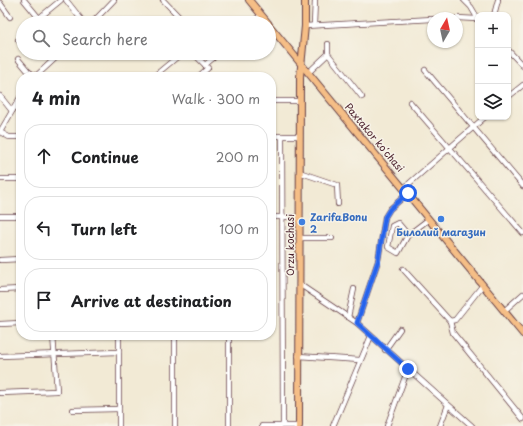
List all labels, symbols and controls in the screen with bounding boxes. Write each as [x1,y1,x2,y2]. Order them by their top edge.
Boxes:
north arrow [427,12,463,48]
map controls [475,12,511,120]
button: + [475,12,511,48]
search box [16,16,276,60]
icon: search [30,27,52,49]
text: Search here [62,27,148,50]
button: − [475,48,511,84]
button: layers [475,84,511,120]
text: 4 min [32,85,80,111]
text: Walk · 300 m [172,89,260,108]
street label: Paxtakor koʻchasi [342,99,408,175]
icon: ahead [33,145,55,167]
text: Continue [71,145,139,168]
text: 200 m [216,147,259,166]
route start [399,184,417,202]
place label: ZarifaBonu 2 [310,209,367,236]
street label: Orzu kochasi [282,214,297,276]
marker: Билолий магазин [436,214,446,224]
icon: left [33,217,55,239]
text: Turn left [71,217,137,240]
marker: ZarifaBonu 2 [297,217,307,227]
text: 100 m [219,219,259,238]
place label: Билолий магазин [396,224,486,239]
icon: arrive [33,289,55,311]
text: Arrive at destination [71,289,232,312]
route end [399,360,417,378]

